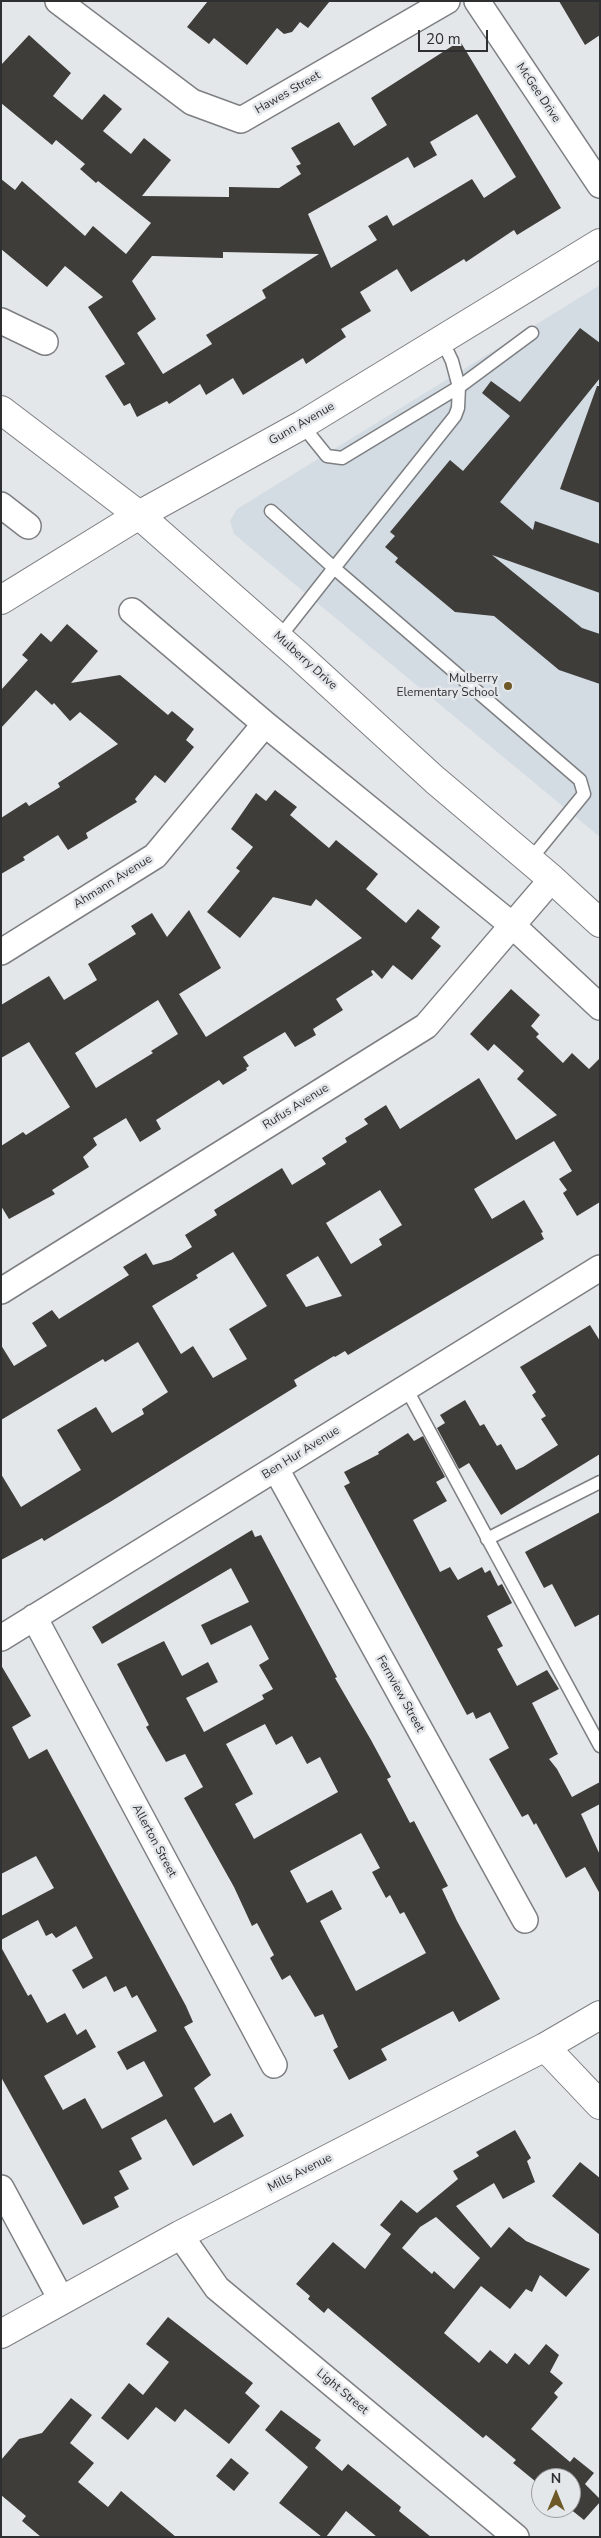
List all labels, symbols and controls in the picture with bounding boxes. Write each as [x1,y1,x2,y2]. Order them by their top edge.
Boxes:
scale bar [421,20,491,52]
text: 20 m [426,29,461,49]
street label: McGee Drive [513,60,563,126]
street label: Hawes Street [253,68,323,118]
street label: Gunn Avenue [267,400,337,448]
street label: Mulberry Drive [270,629,340,693]
place label: Mulberry Elementary School [397,672,498,700]
marker: Mulberry Elementary School [502,680,514,692]
street label: Ahmann Avenue [71,852,155,912]
street label: Rufus Avenue [260,1081,332,1133]
street label: Ben Hur Avenue [260,1423,342,1483]
street label: Fernview Street [373,1653,427,1735]
street label: Allerton Street [129,1802,179,1880]
street label: Mills Avenue [266,2151,334,2195]
street label: Light Street [313,2366,371,2418]
north arrow [531,2468,581,2518]
text: N [551,2469,561,2488]

